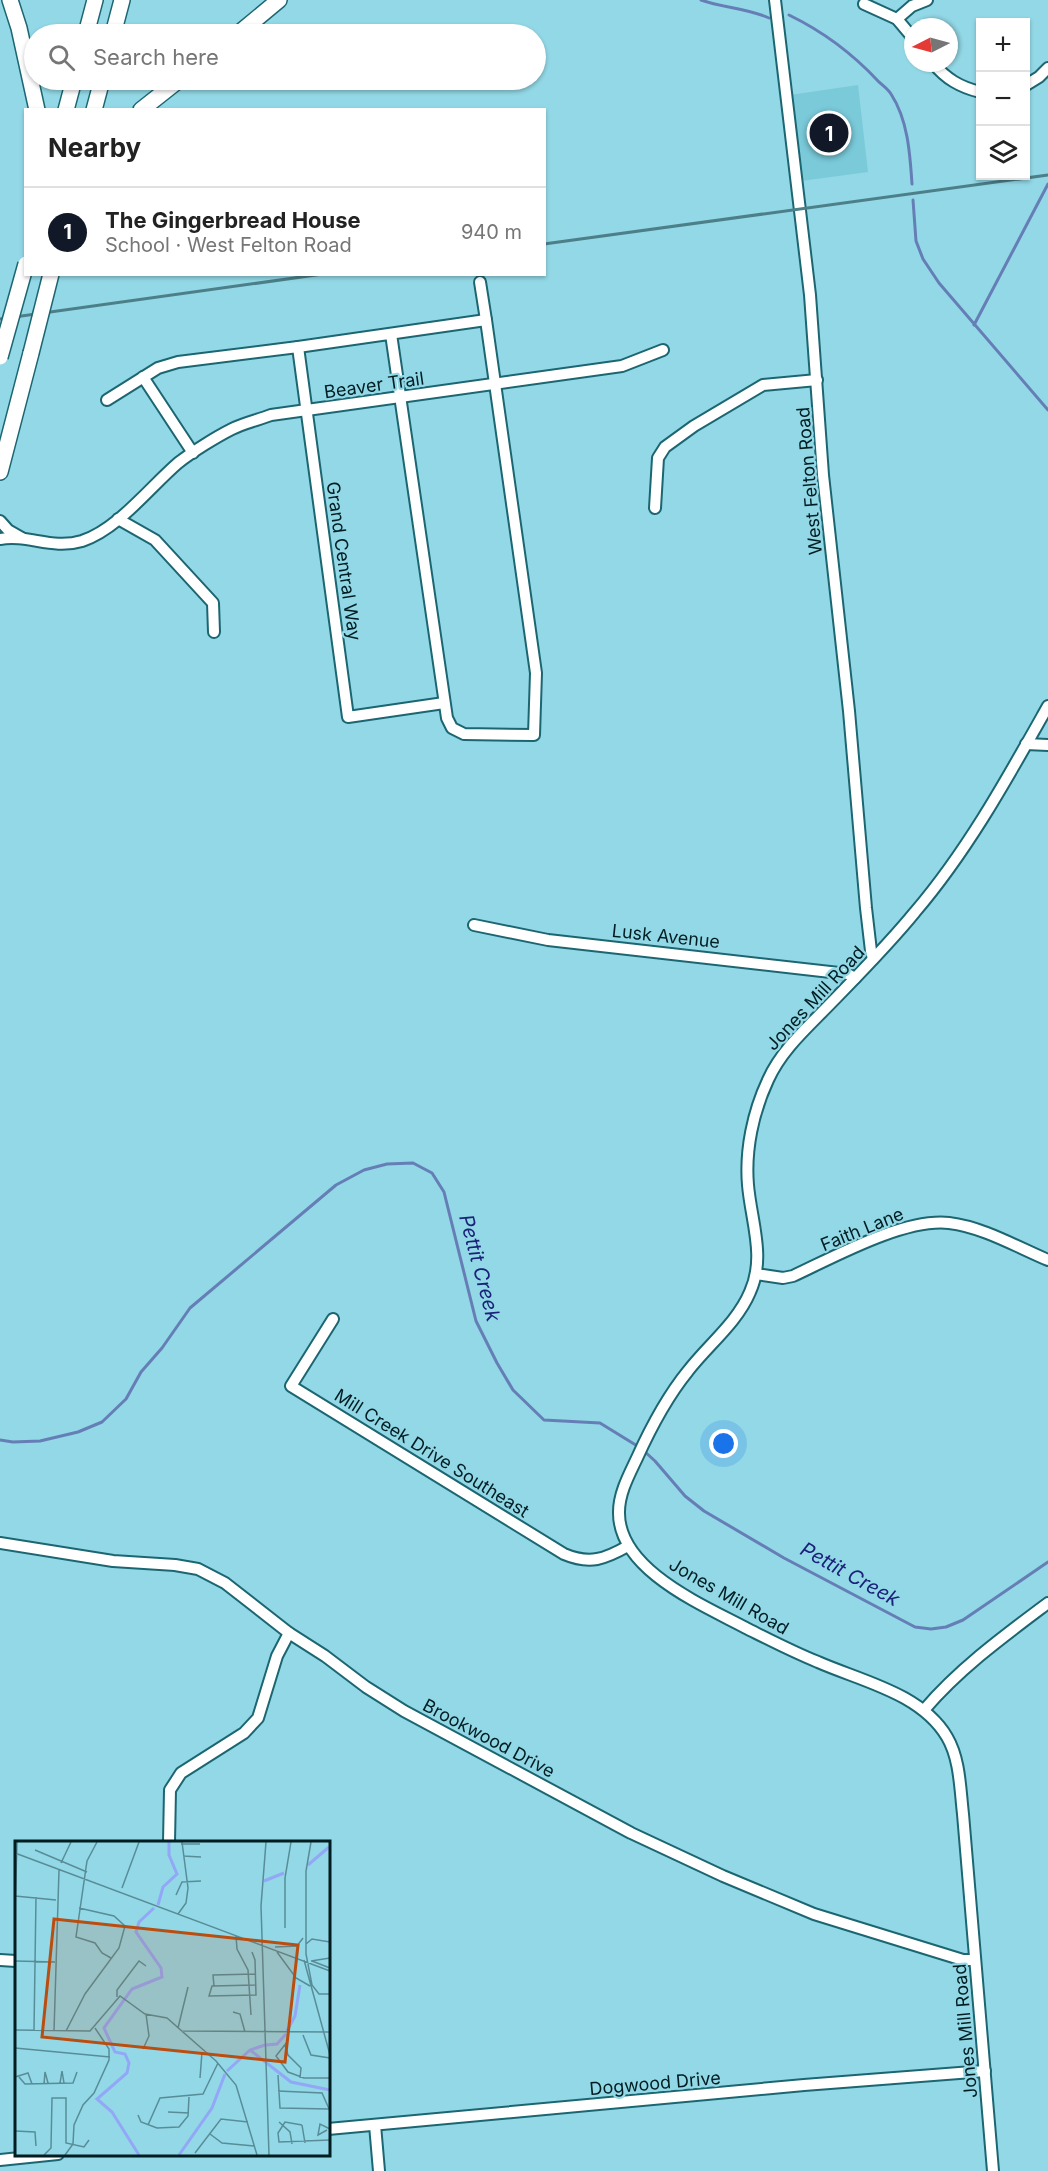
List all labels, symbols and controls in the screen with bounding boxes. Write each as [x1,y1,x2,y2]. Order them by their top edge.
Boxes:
north arrow [904,18,958,72]
map controls [976,18,1030,180]
button: + [976,18,1030,72]
search box [24,24,546,90]
icon: search [45,41,78,74]
text: Search here [93,44,219,70]
button: − [976,72,1030,126]
pin: 1 [810,110,848,156]
button: layers [976,126,1030,180]
text: Nearby [48,132,141,163]
text: The Gingerbread House [105,207,361,233]
text: 1 [63,220,72,244]
text: 940 m [461,220,522,244]
text: School · West Felton Road [105,233,352,257]
street label: Beaver Trail [323,368,425,402]
street label: West Felton Road [792,406,826,556]
street label: Grand Central Way [322,480,366,642]
street label: Lusk Avenue [611,920,721,952]
street label: Jones Mill Road [761,942,869,1054]
street label: Faith Lane [817,1203,907,1255]
water label: Pettit Creek [454,1212,506,1325]
street label: Mill Creek Drive Southeast [331,1384,533,1522]
your location [709,1429,738,1458]
water label: Pettit Creek [796,1537,905,1612]
street label: Jones Mill Road [665,1553,793,1639]
street label: Brookwood Drive [419,1694,559,1782]
inset map [15,1841,330,2156]
street label: Jones Mill Road [949,1963,981,2099]
street label: Dogwood Drive [589,2067,721,2099]

